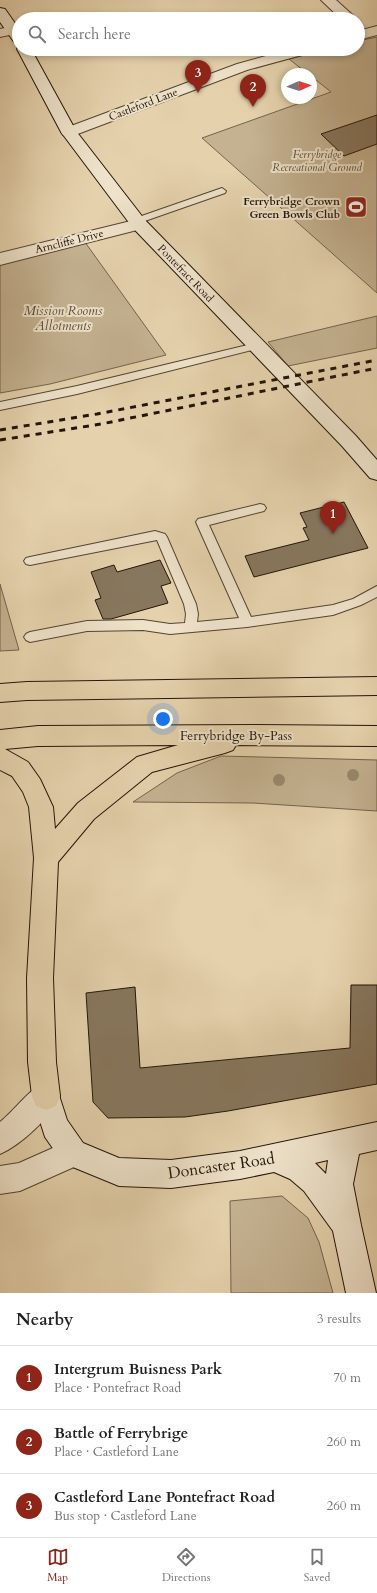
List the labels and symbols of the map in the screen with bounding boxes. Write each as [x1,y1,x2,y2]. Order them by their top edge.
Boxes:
pin: 3 [185,60,211,93]
north arrow [281,68,317,104]
pin: 2 [240,74,266,107]
street label: Castleford Lane [106,84,180,125]
park label: Ferrybridge Recreational Ground [272,147,362,175]
place label: Ferrybridge Crown Green Bowls Club [243,194,340,222]
sports icon: Ferrybridge Crown Green Bowls Club [343,194,369,220]
street label: Arncliffe Drive [33,226,105,257]
street label: Pontefract Road [154,241,217,306]
park label: Mission Rooms Allotments [24,302,103,335]
pin: 1 [320,501,346,534]
your location [153,709,173,729]
street label: Ferrybridge By-Pass [180,727,292,745]
street label: Doncaster Road [166,1148,277,1184]

